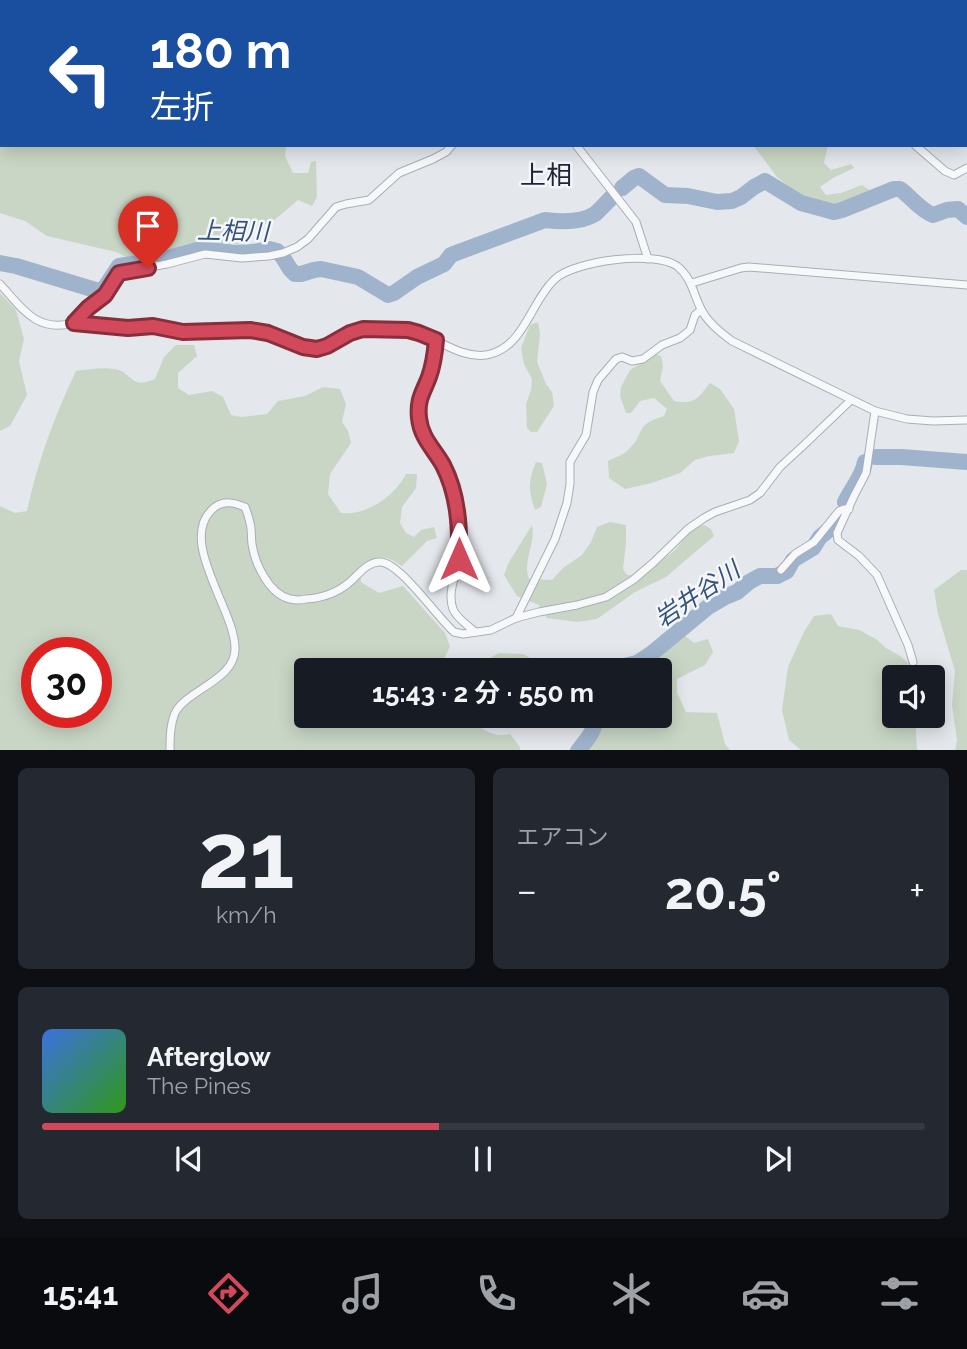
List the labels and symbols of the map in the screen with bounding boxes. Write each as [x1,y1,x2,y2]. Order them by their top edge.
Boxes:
district label: 上相 [520,160,572,190]
pin [118,196,178,268]
water label: 上相川 [197,216,272,246]
position arrow [422,522,496,596]
water label: 岩井谷川 [649,553,747,633]
speed limit sign: 30 [21,637,112,728]

